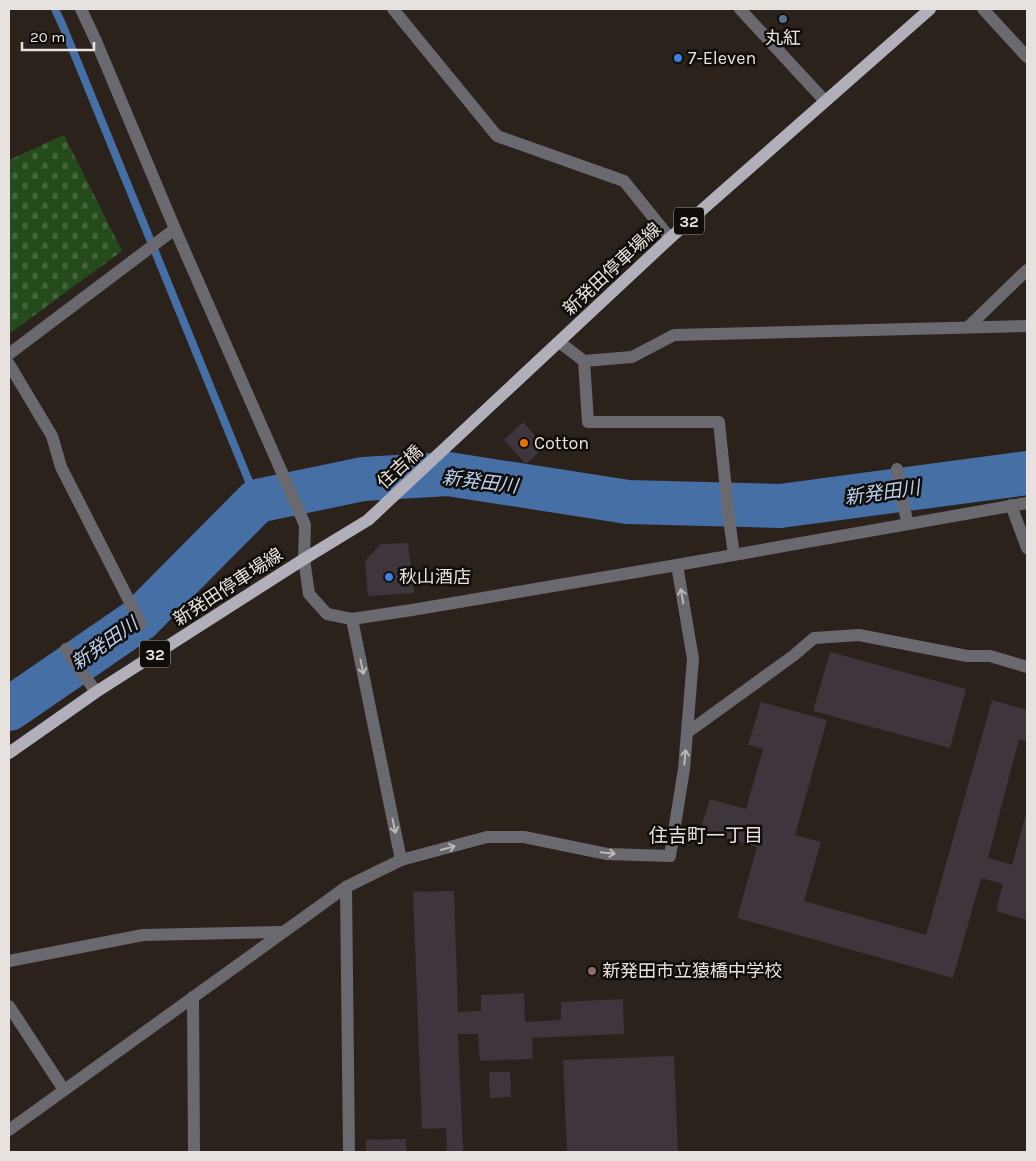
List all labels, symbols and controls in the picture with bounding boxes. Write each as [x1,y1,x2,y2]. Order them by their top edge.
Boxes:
marker: 丸紅 [777,13,789,25]
scale bar [22,20,95,52]
place label: 丸紅 [765,27,801,49]
text: 20 m [30,28,65,46]
place label: 7-Eleven [688,47,756,69]
marker: 7-Eleven [672,52,684,64]
road number: 32 [674,208,704,235]
street label: 新発田停車場線 [558,218,666,320]
place label: Cotton [534,432,589,454]
marker: Cotton [518,437,530,449]
street label: 住吉橋 [373,441,427,493]
water label: 新発田川 [441,466,521,498]
water label: 新発田川 [843,477,923,509]
street label: 新発田停車場線 [169,543,287,631]
place label: 秋山酒店 [399,566,471,588]
marker: 秋山酒店 [383,571,395,583]
one-way arrow [676,588,686,604]
water label: 新発田川 [67,612,144,675]
road number: 32 [140,641,170,668]
one-way arrow [357,658,367,674]
one-way arrow [680,749,690,765]
one-way arrow [390,818,399,834]
district label: 住吉町一丁目 [649,825,763,847]
one-way arrow [440,843,456,852]
one-way arrow [599,848,615,858]
place label: 新発田市立猿橋中学校 [602,960,782,982]
marker: 新発田市立猿橋中学校 [586,965,598,977]

